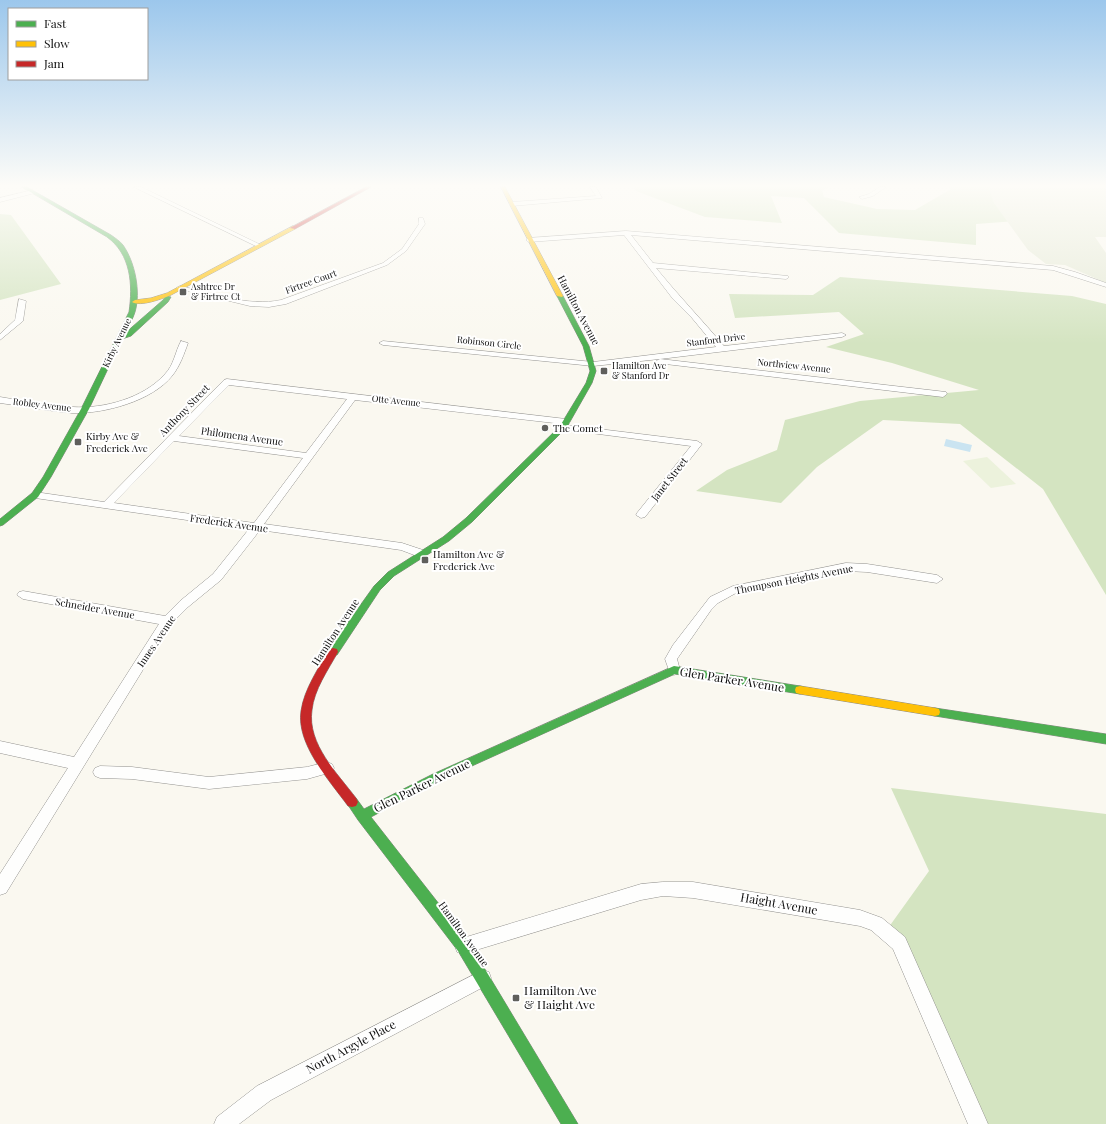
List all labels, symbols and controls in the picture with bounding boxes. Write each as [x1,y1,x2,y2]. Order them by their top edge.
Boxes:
legend [8,8,148,80]
text: Fast [44,15,67,31]
text: Slow [44,35,70,51]
text: Jam [43,55,65,71]
street label: Firtree Court [283,266,339,296]
street label: Hamilton Avenue [555,273,603,347]
place label: Ashtree Dr & Firtree Ct [190,280,241,302]
marker: Ashtree Dr & Firtree Ct [178,287,188,297]
street label: Kirby Avenue [99,316,133,369]
street label: Stanford Drive [686,329,746,349]
street label: Robinson Circle [456,333,522,351]
street label: Northview Avenue [757,355,832,375]
place label: Hamilton Ave & Stanford Dr [612,359,669,381]
marker: Hamilton Ave & Stanford Dr [599,366,609,376]
street label: Anthony Street [155,381,213,440]
street label: Otte Avenue [371,391,421,409]
street label: Robley Avenue [12,394,72,414]
place label: The Comet [553,421,603,435]
street label: Philomena Avenue [200,423,284,449]
marker: The Comet [540,423,550,433]
place label: Kirby Ave & Frederick Ave [86,429,148,455]
marker: Kirby Ave & Frederick Ave [73,437,83,447]
street label: Janet Street [647,454,691,504]
street label: Frederick Avenue [189,511,269,535]
place label: Hamilton Ave & Frederick Ave [433,547,505,573]
marker: Hamilton Ave & Frederick Ave [420,555,430,565]
street label: Thompson Heights Avenue [734,561,854,597]
street label: Schneider Avenue [54,594,136,622]
street label: Hamilton Avenue [308,596,362,668]
street label: Innes Avenue [133,612,179,670]
street label: Glen Parker Avenue [679,663,786,695]
street label: Glen Parker Avenue [371,755,472,815]
street label: Haight Avenue [739,888,819,918]
street label: Hamilton Avenue [436,899,492,969]
place label: Hamilton Ave & Haight Ave [524,982,597,1012]
marker: Hamilton Ave & Haight Ave [511,993,521,1003]
street label: North Argyle Place [303,1016,398,1077]

